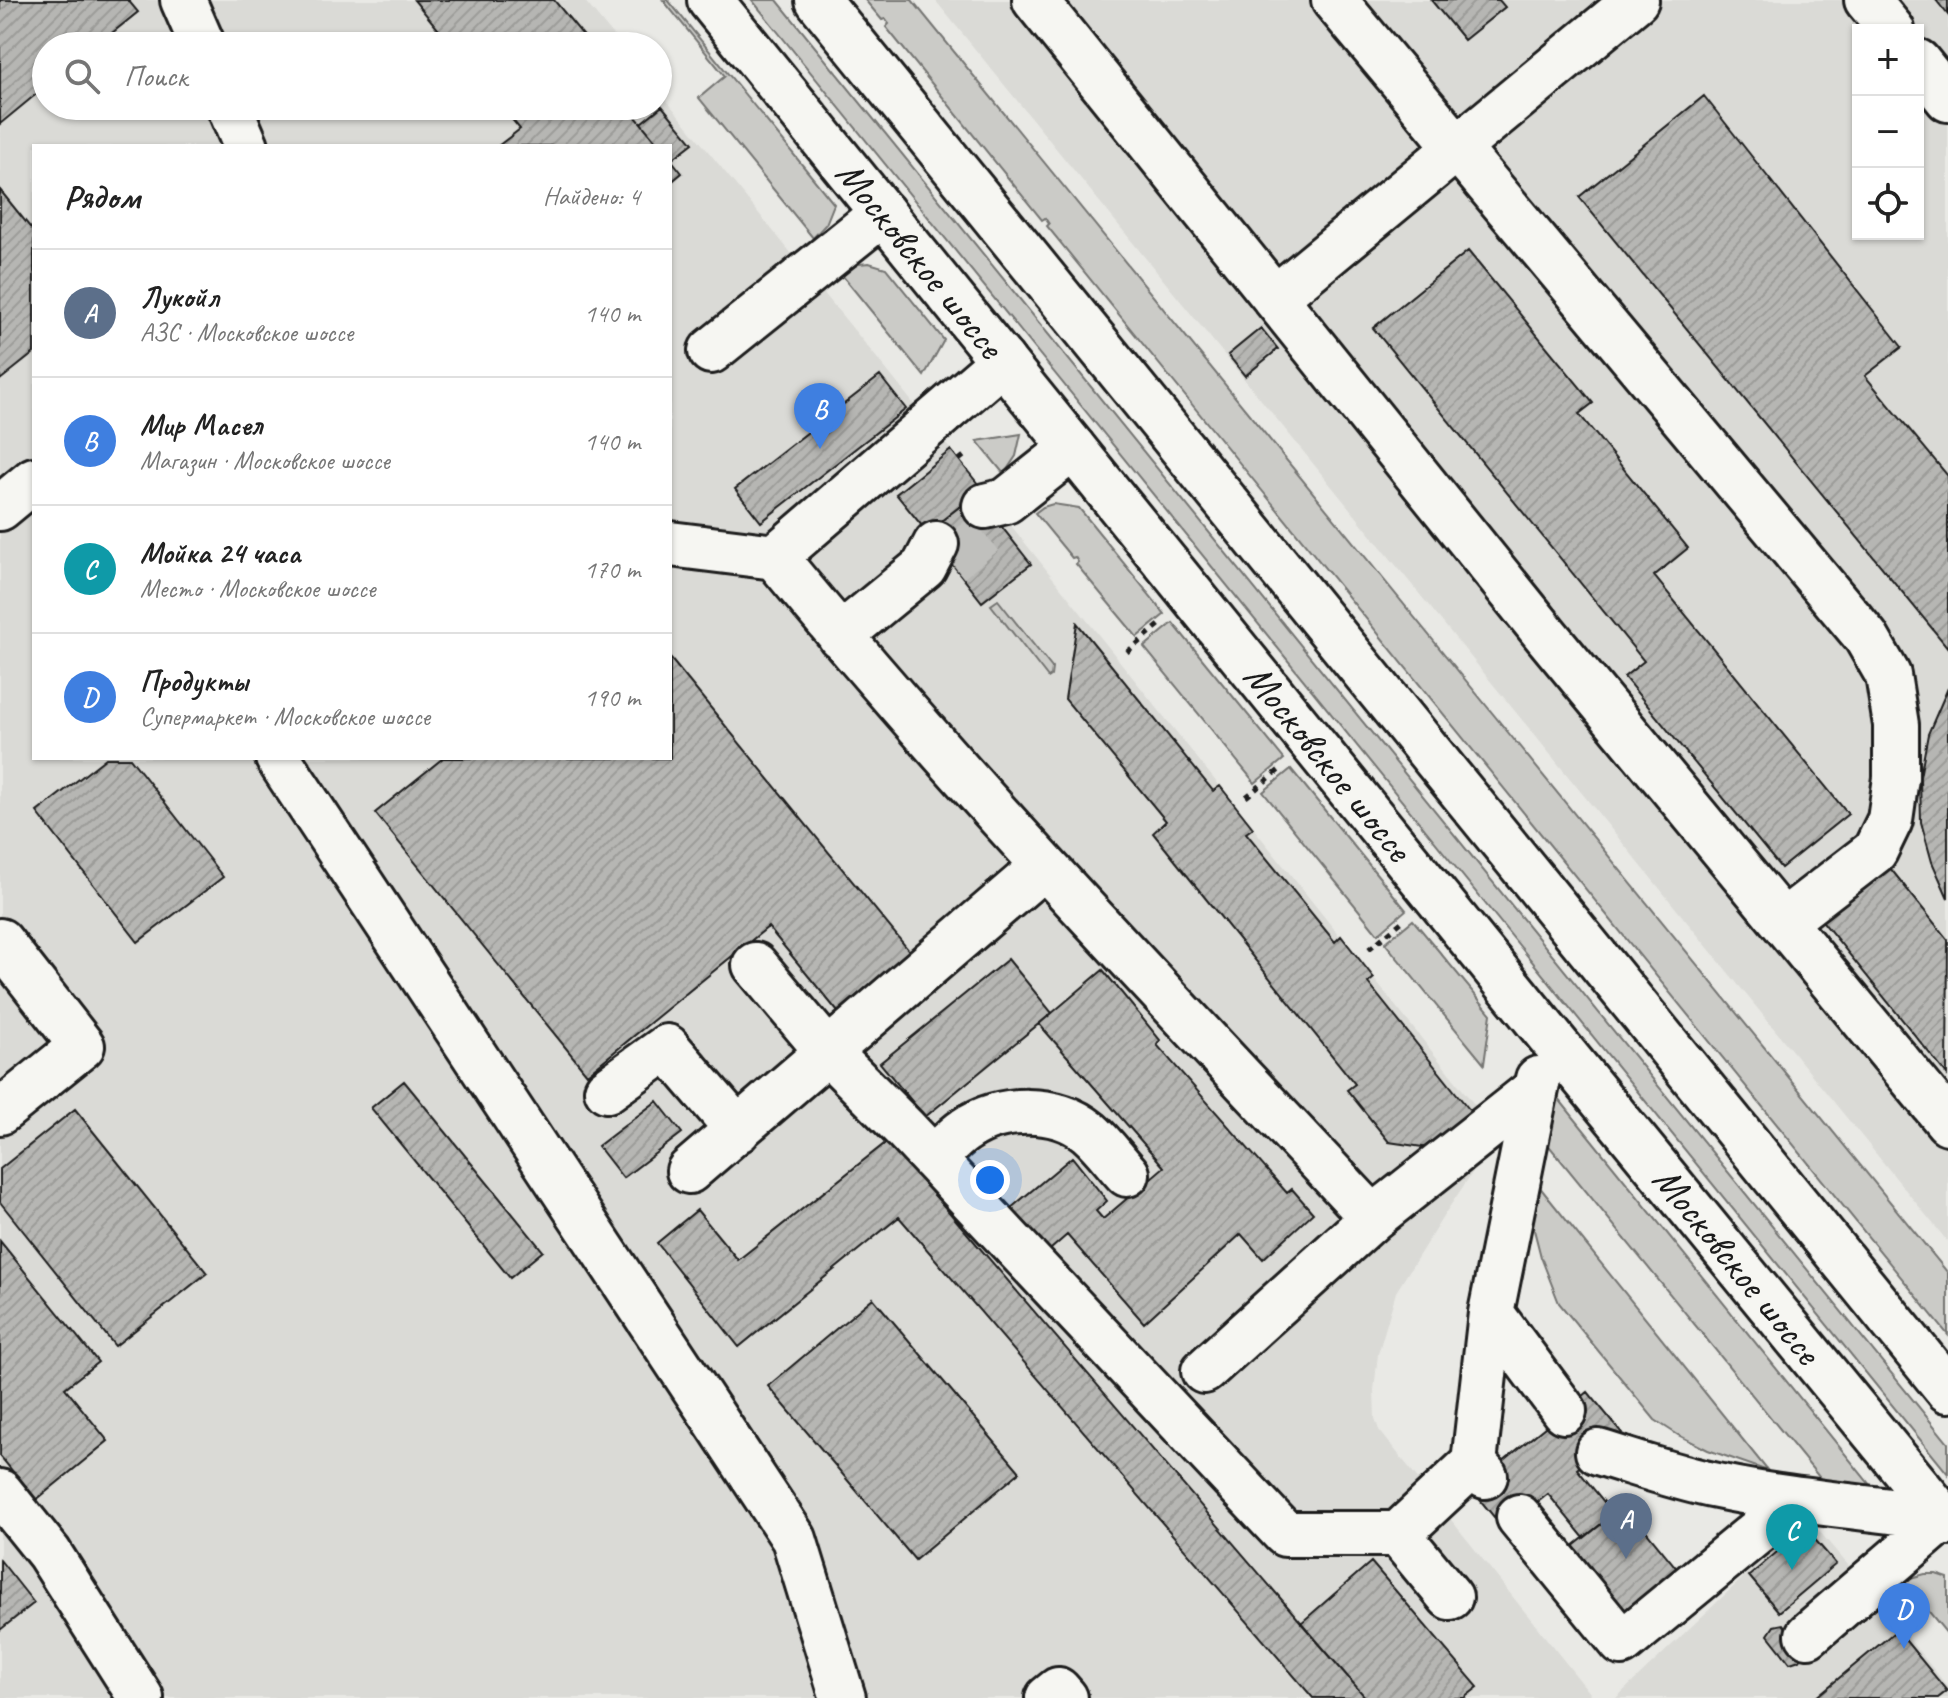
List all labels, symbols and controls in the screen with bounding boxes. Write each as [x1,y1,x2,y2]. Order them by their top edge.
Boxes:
map controls [1852,24,1924,240]
button: + [1852,24,1924,96]
search box [32,32,672,120]
icon: search [60,54,104,98]
text: Поиск [124,57,187,95]
button: − [1852,96,1924,168]
street label: Московское шоссе [825,150,1017,371]
button: locate [1852,168,1924,240]
text: Рядом [64,175,140,218]
text: Найдено: 4 [543,180,640,213]
text: Лукойл [140,278,218,316]
text: A [83,297,97,330]
text: 140 m [584,297,640,330]
text: АЗС · Московское шоссе [140,316,353,349]
pin: B [794,383,846,449]
text: Мир Масел [140,406,262,444]
text: B [83,425,97,458]
text: 140 m [584,425,640,458]
text: Магазин · Московское шоссе [140,444,390,477]
text: Мойка 24 часа [140,534,300,572]
text: C [84,553,96,586]
text: 170 m [584,553,640,586]
text: Место · Московское шоссе [140,572,375,605]
street label: Московское шоссе [1233,653,1425,874]
text: Продукты [140,662,248,700]
text: D [82,681,98,714]
text: 190 m [584,681,640,714]
text: Супермаркет · Московское шоссе [140,700,430,733]
street label: Московское шоссе [1642,1156,1834,1377]
your location [970,1160,1010,1200]
pin: A [1600,1493,1652,1559]
pin: C [1766,1504,1818,1570]
pin: D [1878,1583,1930,1649]

